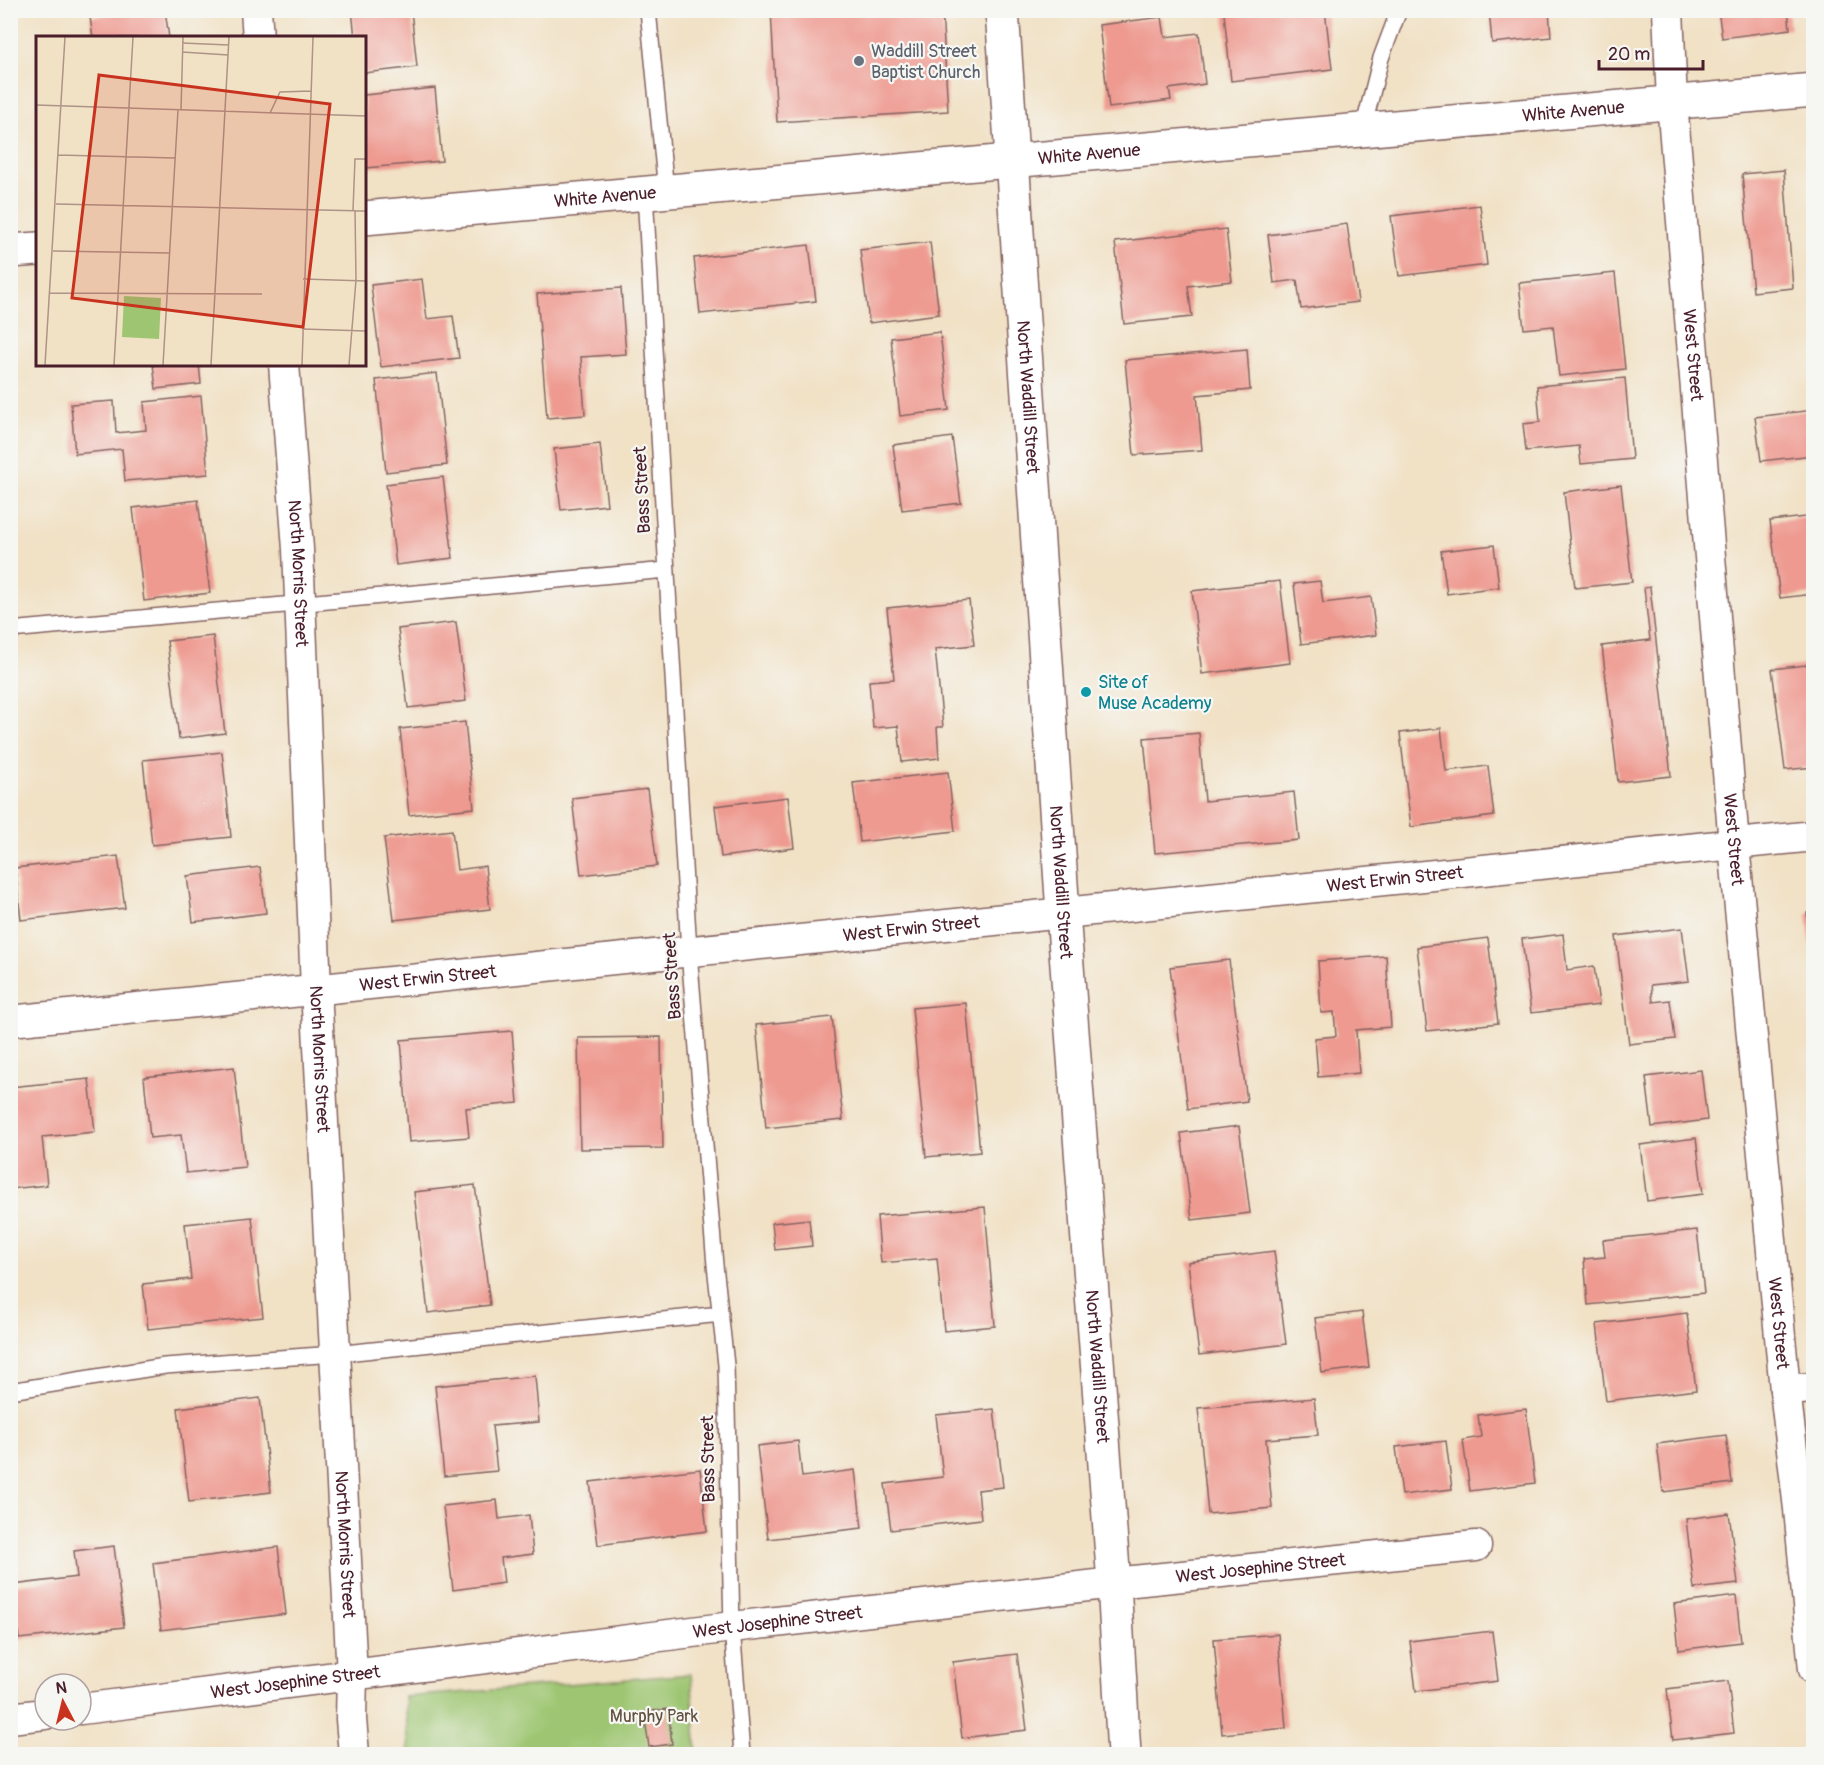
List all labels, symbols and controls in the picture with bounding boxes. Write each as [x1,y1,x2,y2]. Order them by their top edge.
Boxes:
scale bar [1599,33,1702,71]
inset map [36,36,366,366]
place label: Waddill Street Baptist Church [871,40,980,84]
text: 20 m [1608,43,1650,66]
marker: Waddill Street Baptist Church [852,54,866,68]
street label: White Avenue [1521,96,1626,128]
street label: White Avenue [1037,139,1141,170]
street label: White Avenue [553,181,657,213]
street label: West Street [1677,308,1708,403]
street label: North Waddill Street [1011,320,1044,475]
street label: Bass Street [629,445,656,534]
street label: North Morris Street [282,499,313,648]
place label: Site of Muse Academy [1098,671,1212,715]
marker: Site of Muse Academy [1079,685,1093,699]
street label: West Street [1718,792,1749,887]
street label: North Waddill Street [1044,805,1078,960]
street label: West Erwin Street [1325,861,1465,898]
street label: West Erwin Street [842,911,982,948]
street label: Bass Street [658,931,687,1020]
street label: West Erwin Street [358,960,498,997]
street label: North Morris Street [304,985,335,1134]
street label: West Street [1763,1276,1794,1371]
street label: North Waddill Street [1080,1289,1114,1445]
street label: Bass Street [696,1414,721,1503]
street label: North Morris Street [329,1470,360,1619]
street label: West Josephine Street [1175,1548,1347,1589]
street label: West Josephine Street [691,1601,864,1644]
street label: West Josephine Street [209,1660,382,1705]
north arrow [33,1672,93,1732]
text: N [55,1677,68,1699]
park label: Murphy Park [610,1705,699,1728]

